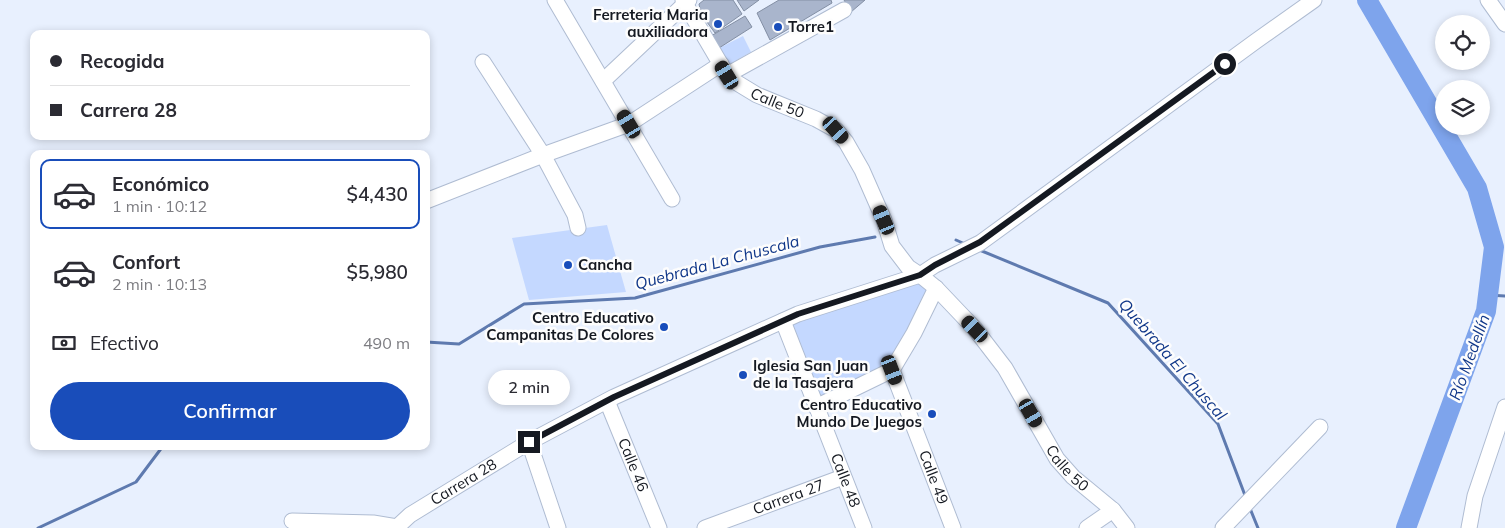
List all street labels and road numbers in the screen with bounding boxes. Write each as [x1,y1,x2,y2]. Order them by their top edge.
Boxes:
street label: Calle 50 [747,83,807,122]
street label: Calle 46 [614,435,653,494]
street label: Calle 50 [1042,441,1093,495]
street label: Calle 49 [915,447,953,507]
street label: Calle 48 [827,450,865,510]
street label: Carrera 28 [427,454,500,509]
street label: Carrera 27 [750,475,826,518]

